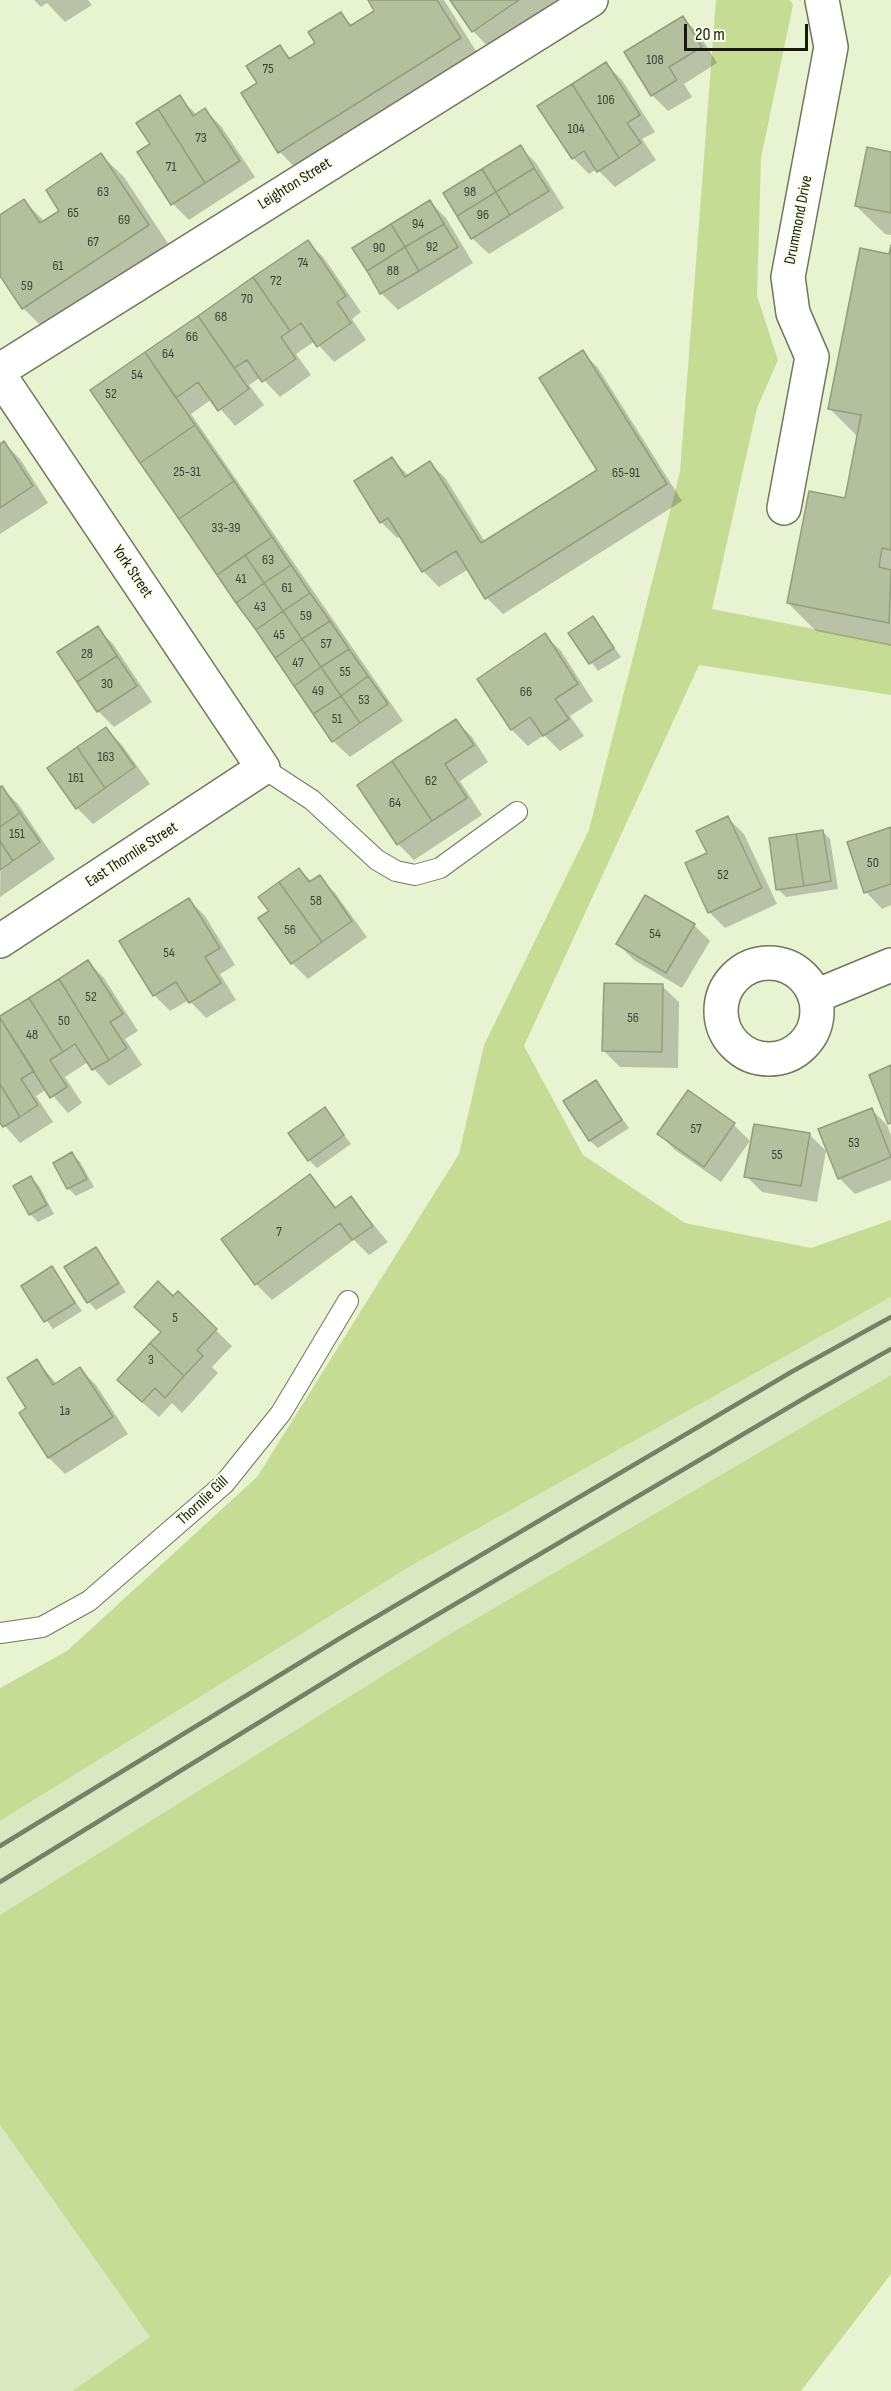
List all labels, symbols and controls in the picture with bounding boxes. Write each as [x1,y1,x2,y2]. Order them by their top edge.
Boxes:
scale bar [687,12,812,50]
text: 20 m [695,24,725,45]
house number: 108 [646,52,664,68]
house number: 75 [262,61,274,77]
house number: 106 [597,92,615,108]
house number: 104 [568,121,584,137]
house number: 73 [195,130,207,146]
street label: Leighton Street [255,154,335,214]
house number: 71 [166,159,176,175]
street label: Drummond Drive [781,174,817,266]
house number: 63 [97,184,109,200]
house number: 98 [464,184,476,200]
house number: 65 [67,205,79,221]
house number: 96 [477,207,489,223]
house number: 69 [118,212,130,228]
house number: 94 [412,216,424,232]
house number: 67 [87,234,99,250]
house number: 92 [426,239,438,255]
house number: 90 [373,240,385,256]
house number: 74 [298,255,308,271]
house number: 61 [52,258,64,274]
house number: 88 [387,263,399,279]
house number: 72 [270,273,282,289]
house number: 59 [21,278,33,294]
house number: 70 [241,291,253,307]
house number: 68 [215,309,227,325]
house number: 66 [186,329,198,345]
house number: 64 [162,346,174,362]
house number: 54 [131,367,143,383]
house number: 52 [105,386,117,402]
house number: 25-31 [173,464,201,480]
house number: 65-91 [612,465,640,481]
house number: 33-39 [212,520,240,536]
street label: York Street [107,542,157,602]
house number: 63 [262,552,274,568]
house number: 41 [236,571,246,587]
house number: 61 [281,580,293,596]
house number: 43 [254,599,266,615]
house number: 59 [300,608,312,624]
house number: 45 [273,627,285,643]
house number: 57 [320,636,332,652]
house number: 28 [81,646,93,662]
house number: 47 [292,655,304,671]
house number: 55 [339,664,351,680]
house number: 30 [101,676,113,692]
house number: 49 [312,683,324,699]
house number: 66 [520,684,532,700]
house number: 53 [358,692,370,708]
house number: 51 [332,711,342,727]
house number: 163 [98,749,114,765]
house number: 161 [68,770,84,786]
house number: 62 [425,773,437,789]
house number: 64 [389,795,401,811]
street label: East Thornlie Street [82,818,182,892]
house number: 151 [9,826,25,842]
house number: 50 [867,855,879,871]
house number: 52 [717,867,729,883]
house number: 58 [310,893,322,909]
house number: 56 [284,922,296,938]
house number: 54 [649,926,661,942]
house number: 54 [163,945,175,961]
house number: 52 [85,989,97,1005]
house number: 56 [627,1010,639,1026]
house number: 50 [58,1013,70,1029]
house number: 48 [26,1027,38,1043]
house number: 57 [690,1121,702,1137]
house number: 53 [848,1135,860,1151]
house number: 55 [771,1147,783,1163]
house number: 7 [276,1224,282,1240]
house number: 5 [172,1310,178,1326]
house number: 3 [148,1352,154,1368]
house number: 1a [60,1403,70,1419]
street label: Thornlie Gill [173,1472,233,1530]

